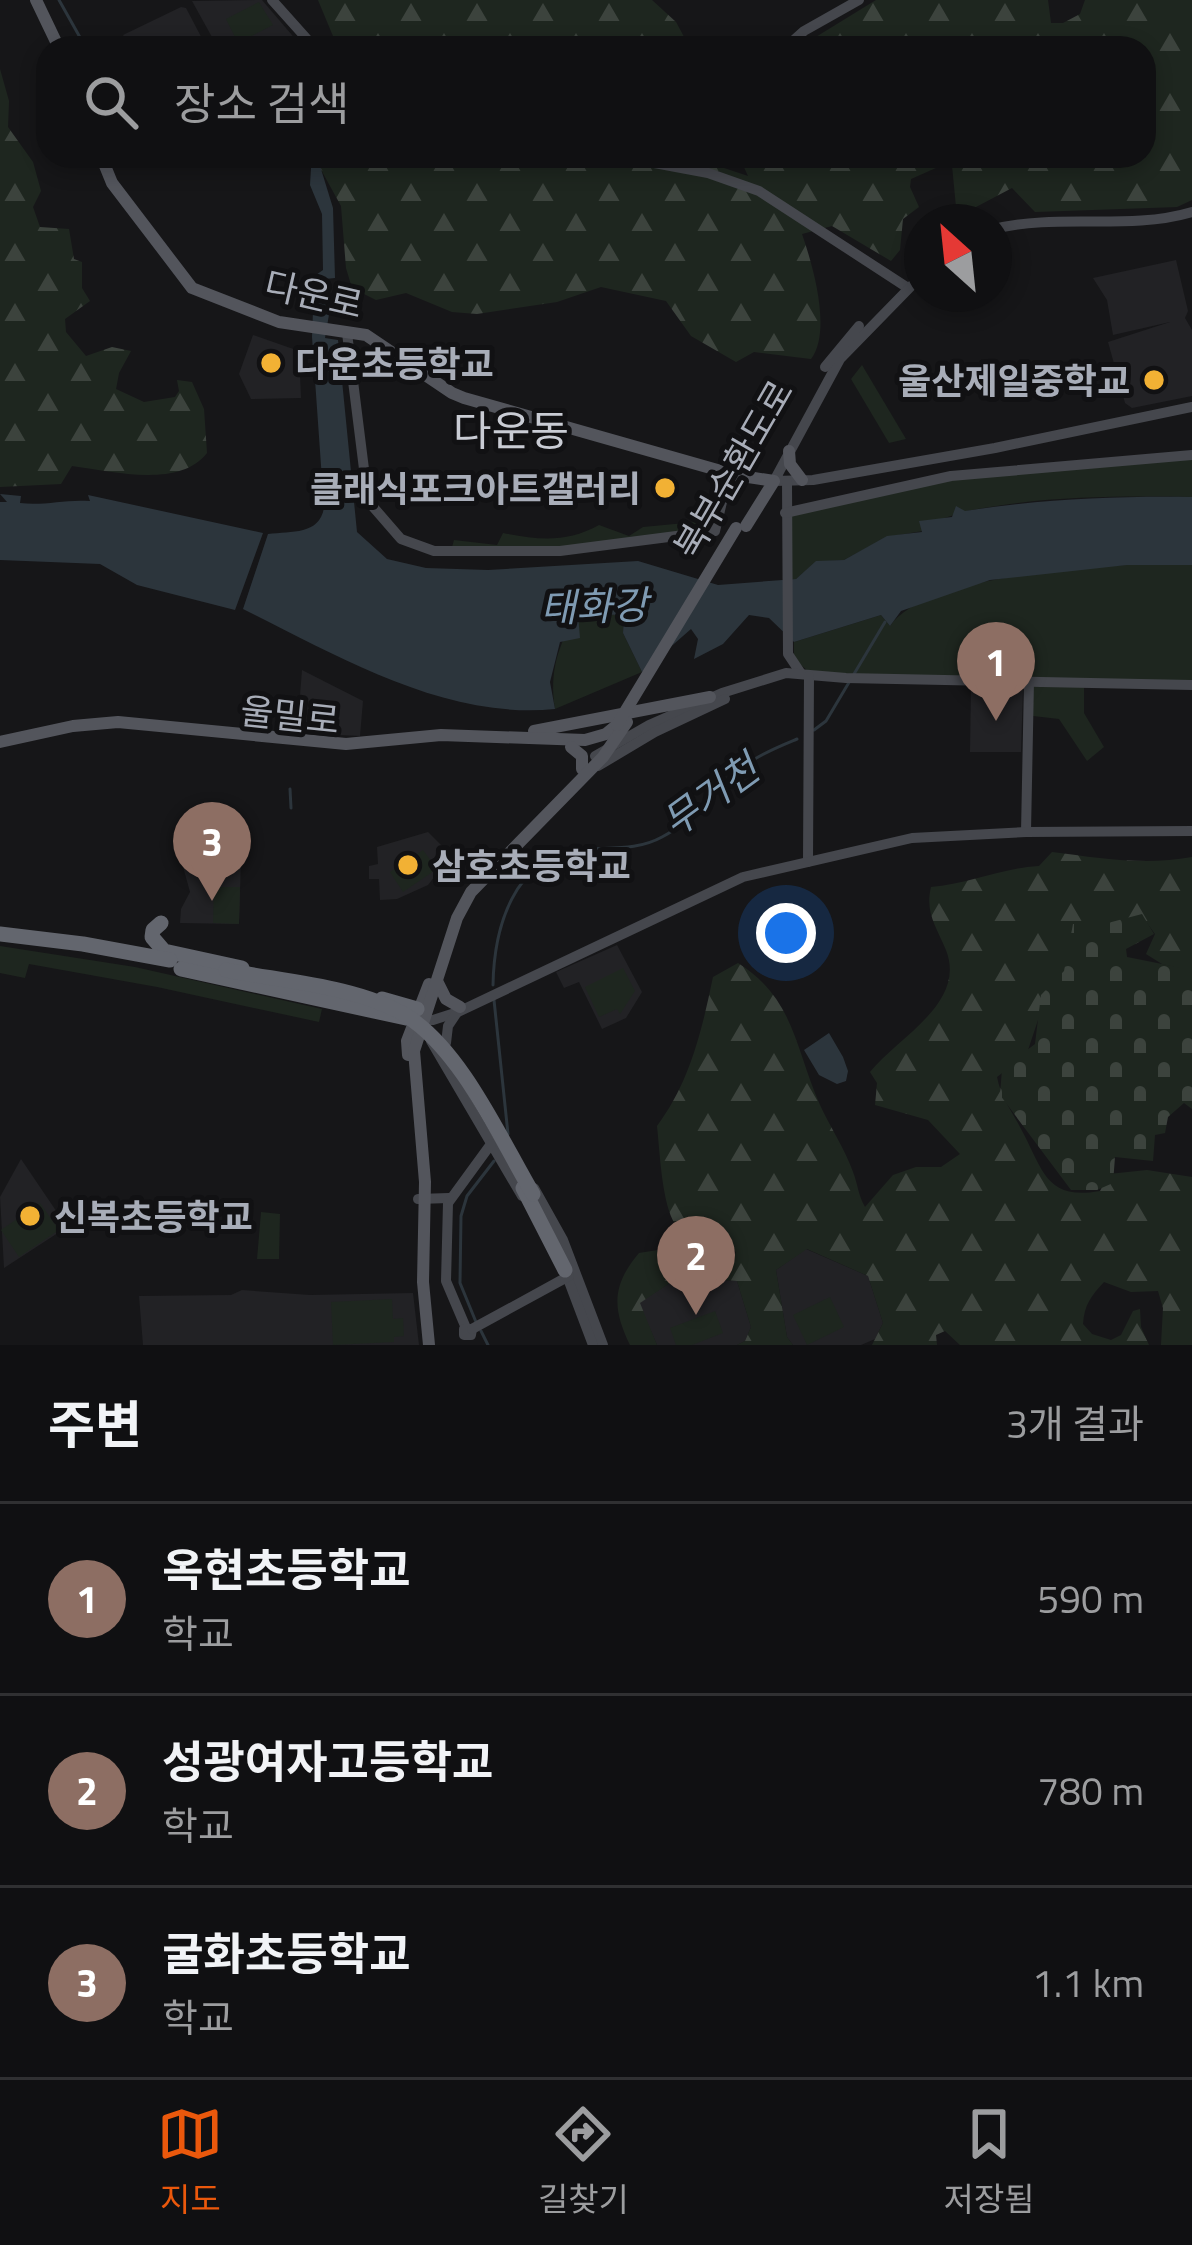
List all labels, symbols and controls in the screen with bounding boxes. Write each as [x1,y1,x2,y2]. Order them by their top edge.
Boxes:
search box [36,36,1156,168]
icon: search [78,69,144,135]
text: 장소 검색 [174,69,350,137]
north arrow [904,204,1012,312]
street label: 다운로 [259,256,369,332]
place label: 다운초등학교 [295,336,494,391]
marker: 다운초등학교 [258,350,284,376]
place label: 울산제일중학교 [898,353,1130,408]
marker: 울산제일중학교 [1141,367,1167,393]
street label: 북부순환도로 [660,369,806,569]
district label: 다운동 [453,398,569,462]
place label: 클래식포크아트갤러리 [310,461,641,516]
marker: 클래식포크아트갤러리 [652,475,678,501]
water label: 태화강 [539,574,654,637]
pin: 1 [957,622,1035,721]
street label: 울밀로 [238,682,342,748]
water label: 무거천 [649,737,774,851]
pin: 3 [173,802,251,901]
place label: 삼호초등학교 [432,838,631,893]
marker: 삼호초등학교 [395,852,421,878]
your location [756,903,816,963]
place label: 신복초등학교 [54,1189,253,1244]
marker: 신복초등학교 [17,1203,43,1229]
pin: 2 [657,1216,735,1315]
text: 주변 [48,1385,142,1463]
text: 3개 결과 [1006,1394,1144,1453]
text: 옥현초등학교 [162,1535,410,1603]
text: 1 [76,1569,98,1628]
text: 590 m [1037,1569,1144,1628]
text: 학교 [162,1604,234,1663]
text: 성광여자고등학교 [162,1727,493,1795]
text: 2 [76,1761,98,1820]
text: 780 m [1037,1761,1144,1820]
text: 학교 [162,1796,234,1855]
text: 굴화초등학교 [162,1919,410,1987]
text: 3 [76,1953,98,2012]
text: 1.1 km [1032,1953,1144,2012]
text: 학교 [162,1988,234,2047]
tab: 지도 [157,2101,223,2224]
tab: 길찾기 [538,2101,629,2224]
tab: 저장됨 [944,2101,1035,2224]

